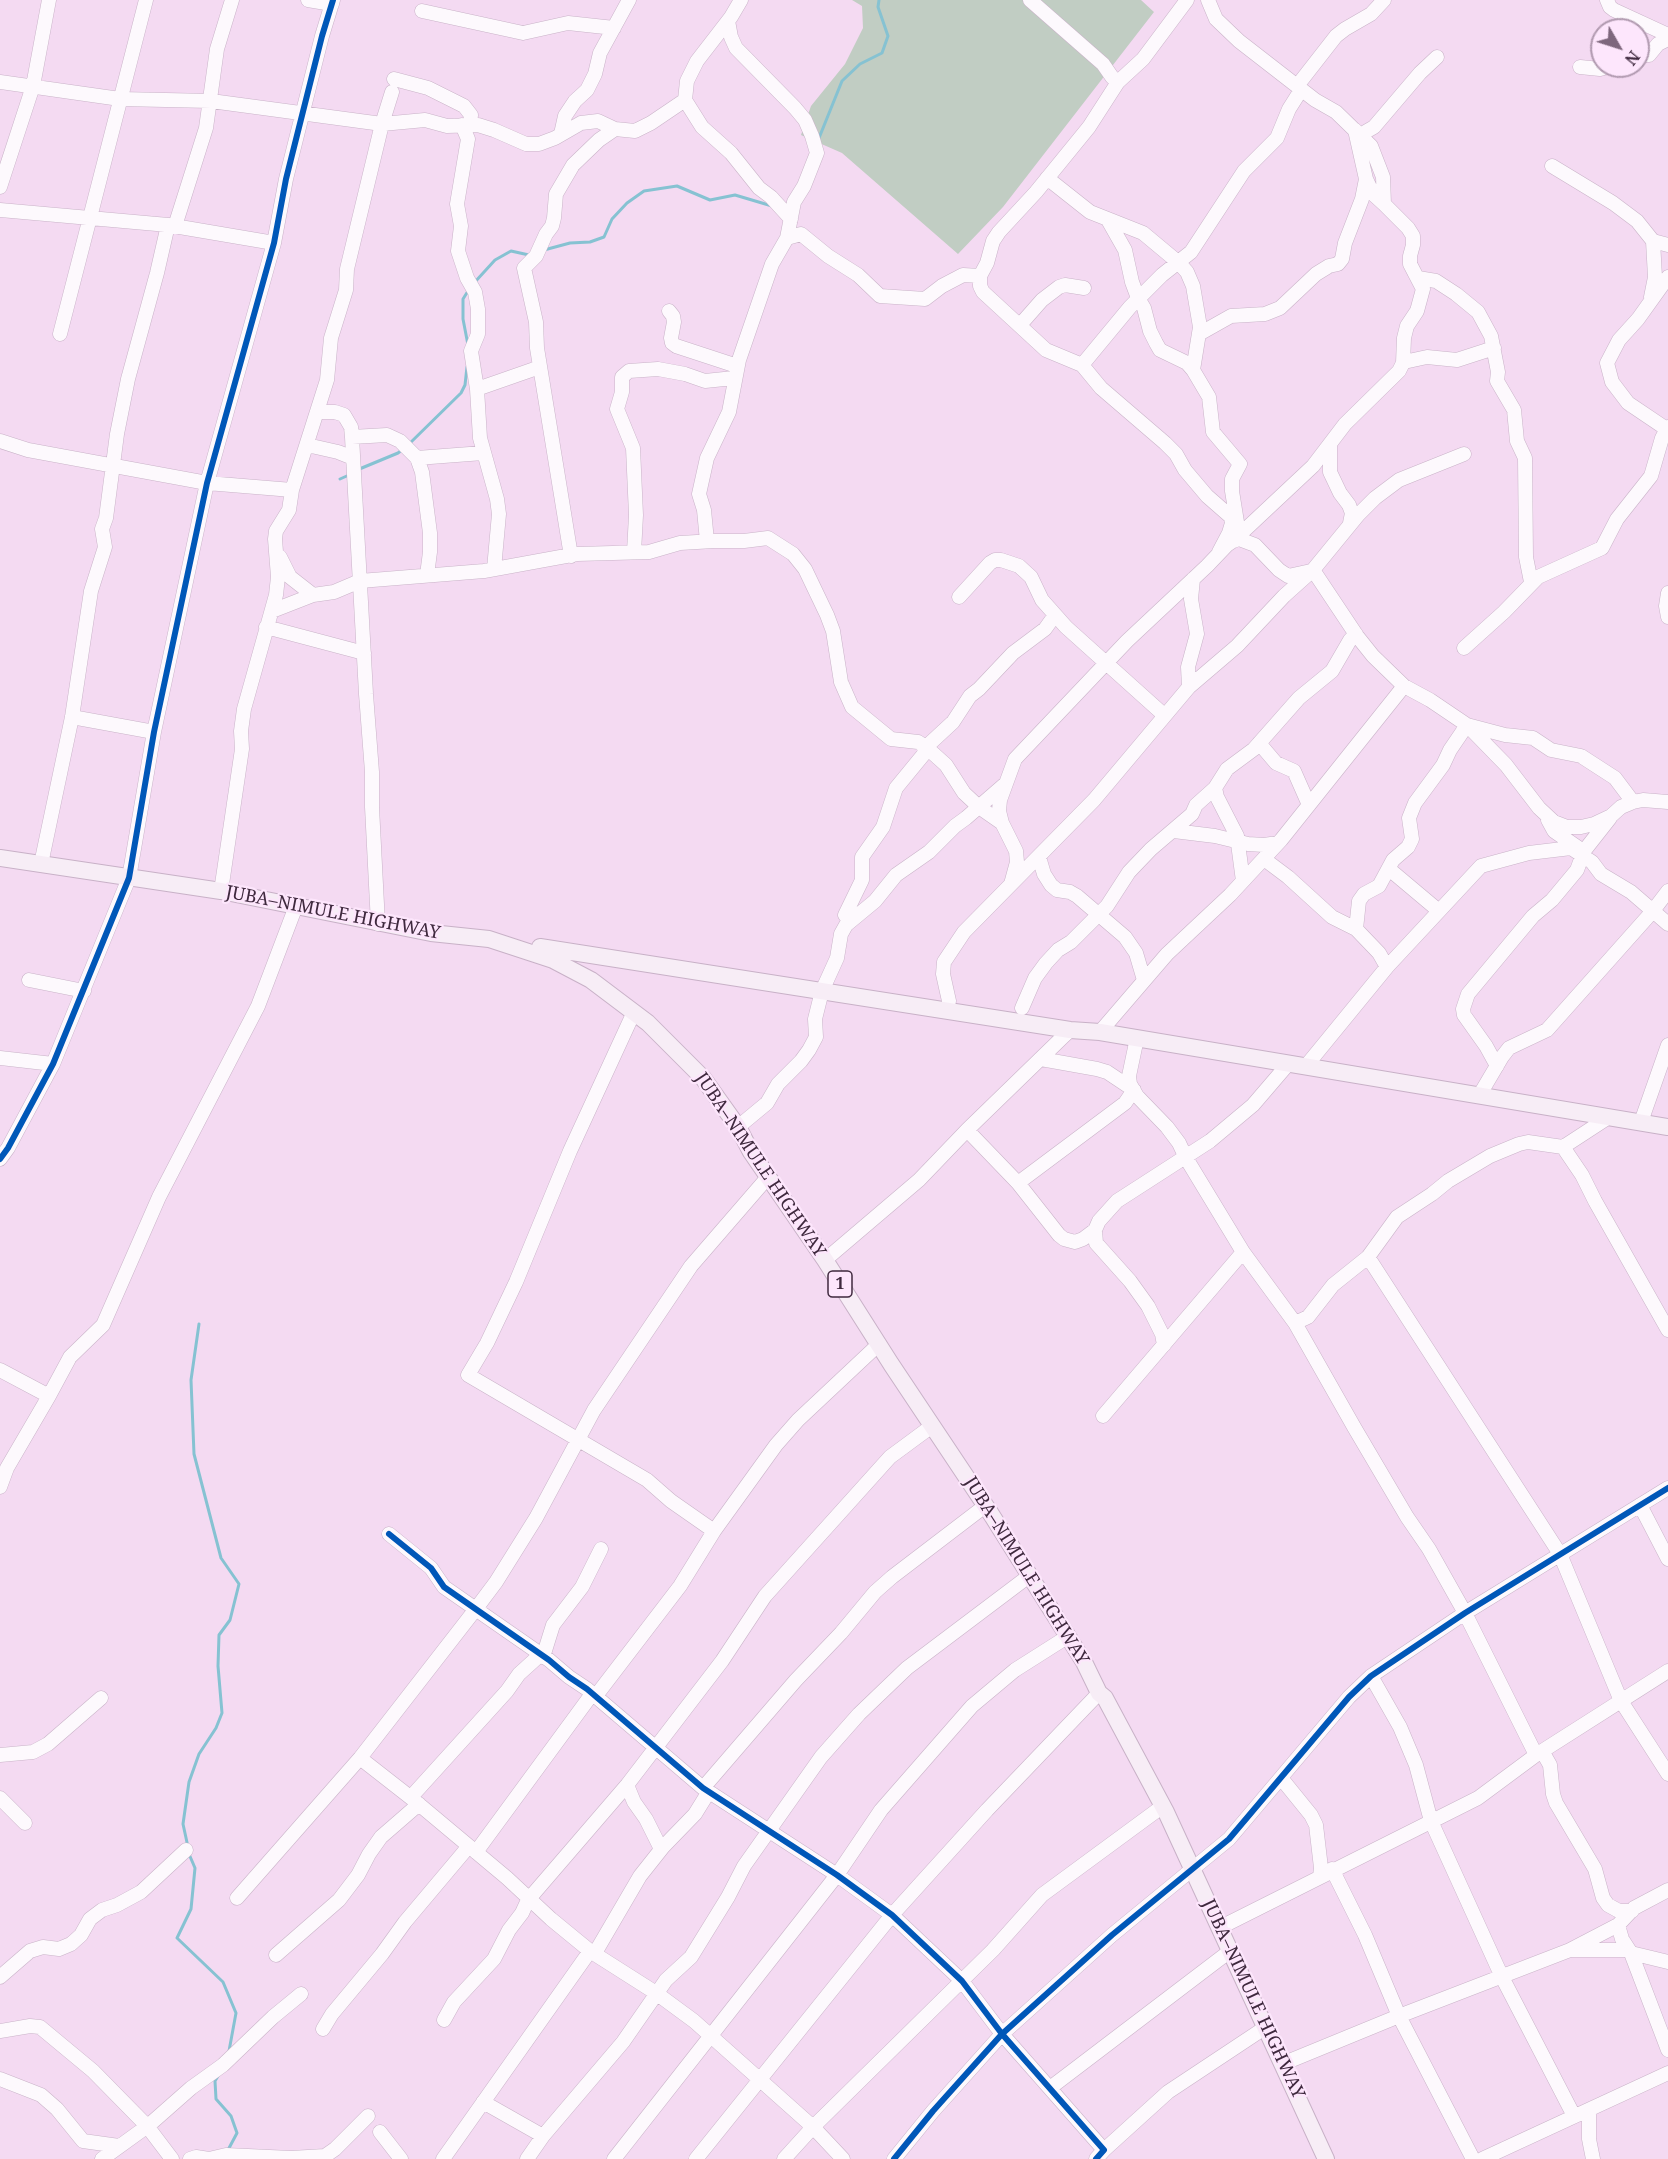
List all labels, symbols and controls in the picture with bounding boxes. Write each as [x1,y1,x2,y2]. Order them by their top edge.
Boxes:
north arrow [1590,18,1650,78]
text: N [1620,46,1645,70]
street label: JUBA–NIMULE HIGHWAY [224,882,442,944]
street label: JUBA–NIMULE HIGHWAY [690,1069,830,1261]
road number: 1 [828,1271,852,1297]
street label: JUBA–NIMULE HIGHWAY [959,1473,1093,1669]
street label: JUBA–NIMULE HIGHWAY [1197,1896,1309,2102]

